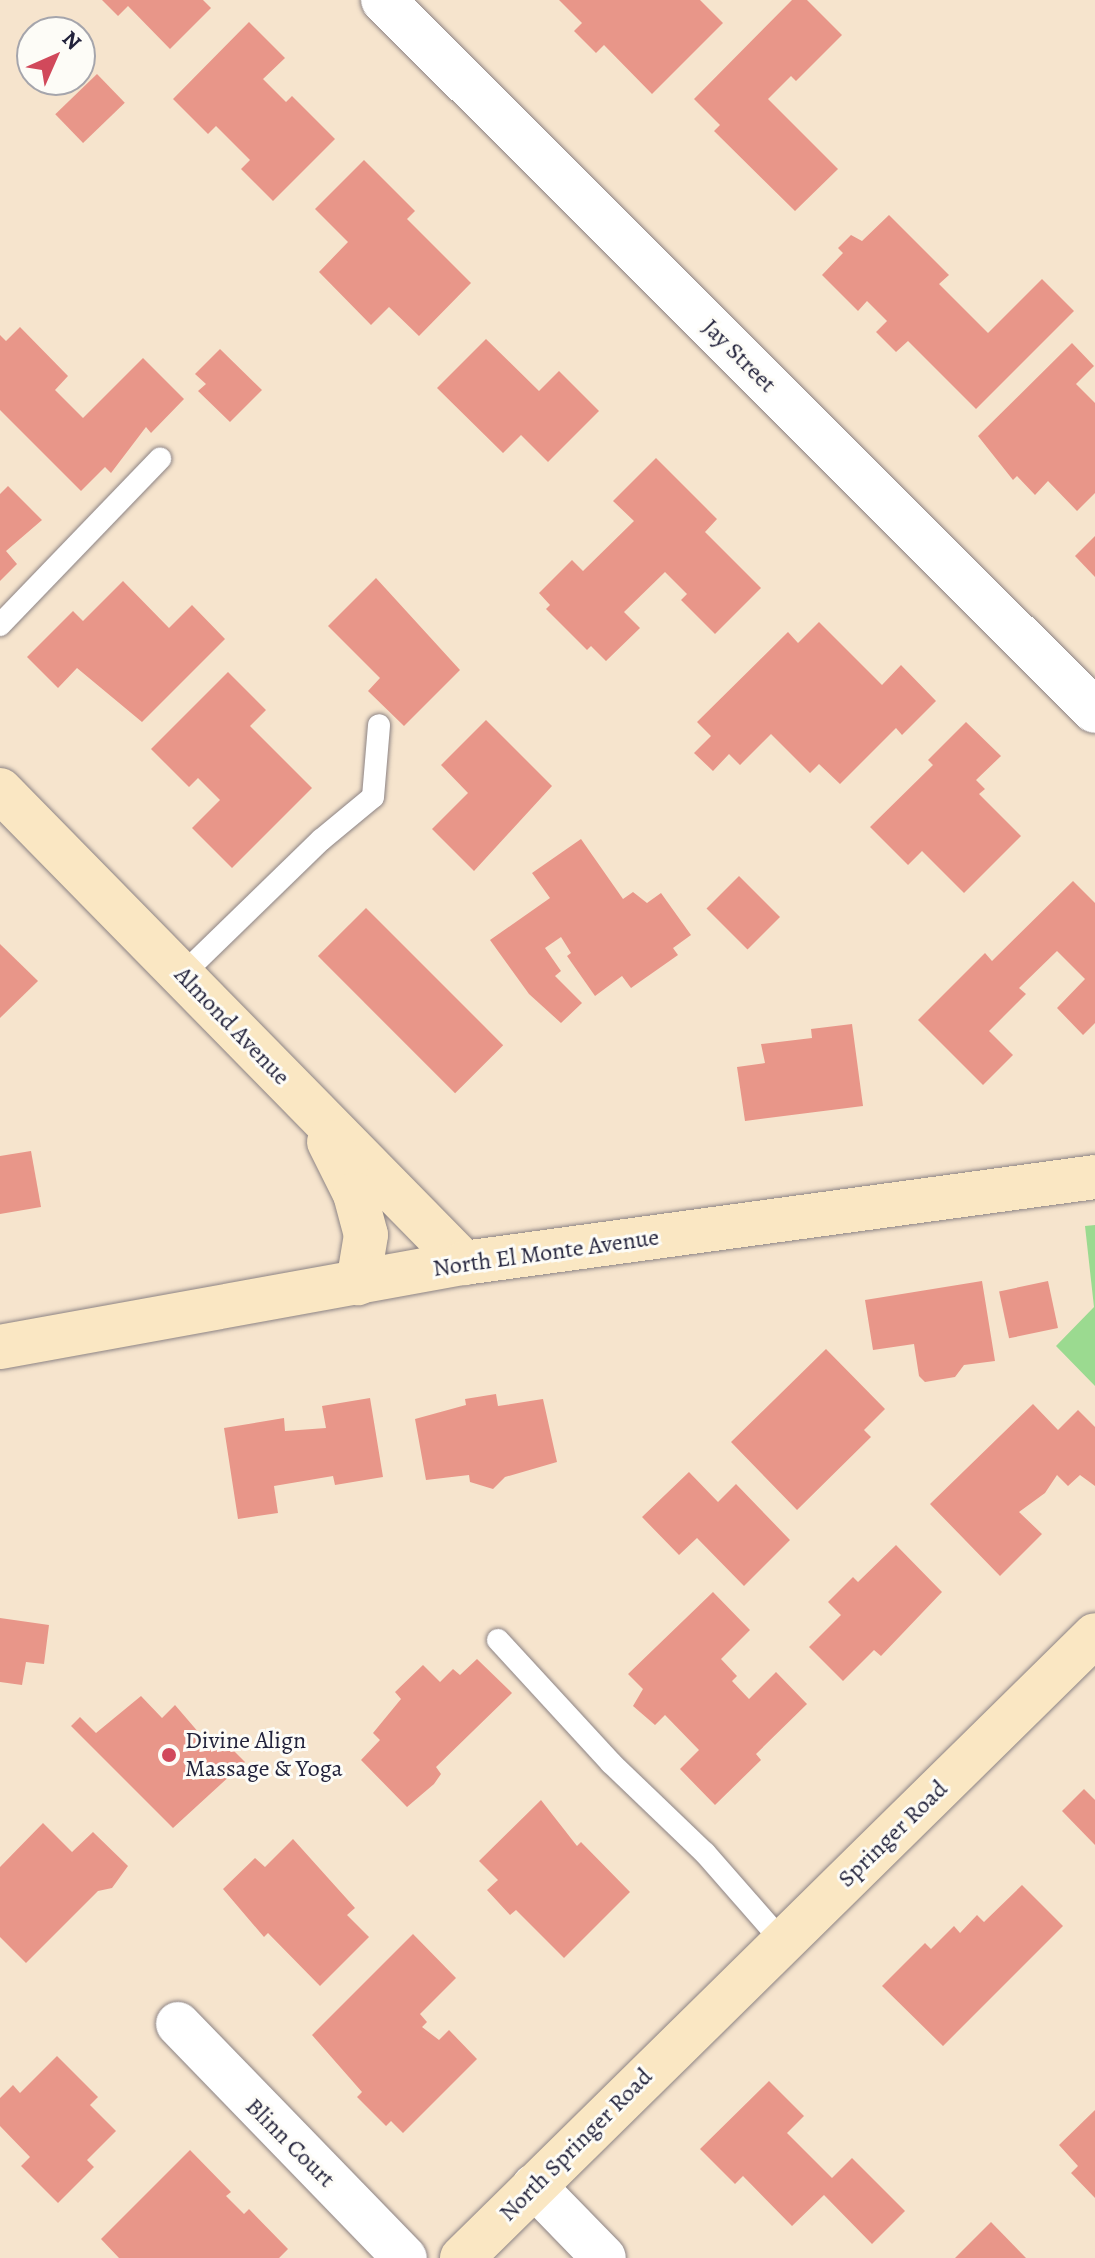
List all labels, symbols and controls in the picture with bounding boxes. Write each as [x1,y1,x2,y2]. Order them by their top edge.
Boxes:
north arrow [16,16,96,96]
text: N [55,24,88,57]
street label: Jay Street [696,313,782,399]
street label: Almond Avenue [168,961,296,1091]
street label: North El Monte Avenue [431,1223,661,1283]
place label: Divine Align Massage & Yoga [185,1727,343,1783]
marker: Divine Align Massage & Yoga [160,1746,178,1764]
street label: Springer Road [832,1775,954,1893]
street label: North Springer Road [493,2062,659,2228]
street label: Blinn Court [239,2092,341,2194]

